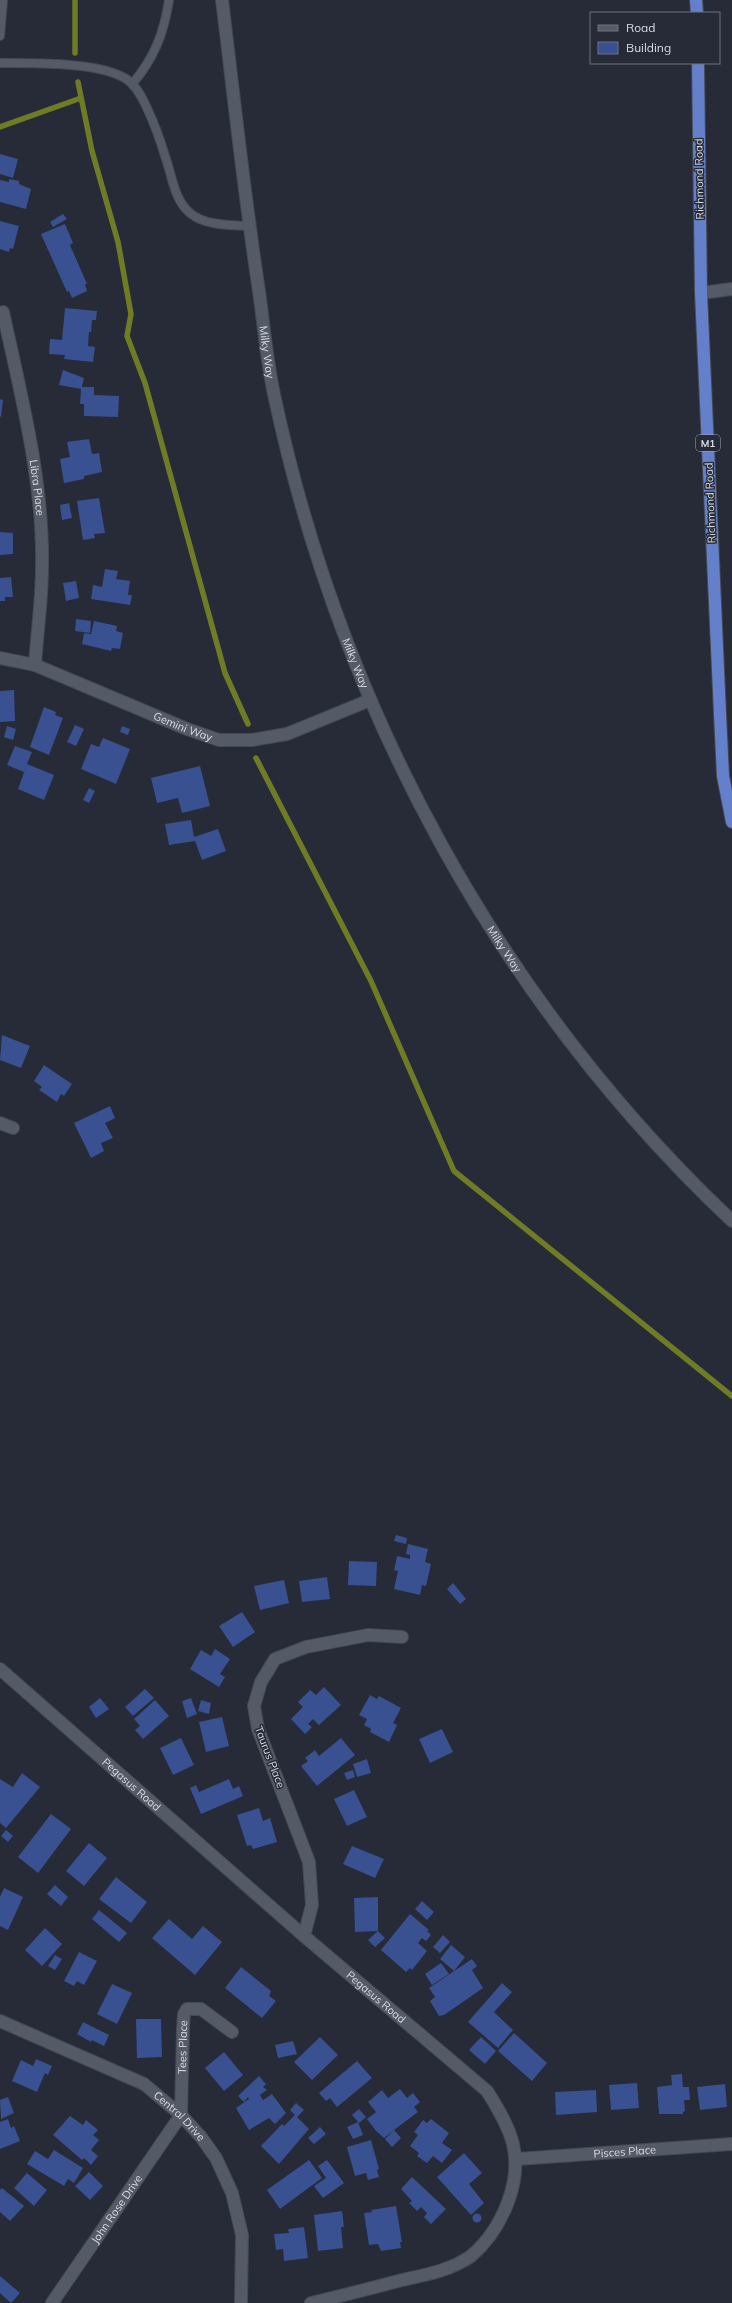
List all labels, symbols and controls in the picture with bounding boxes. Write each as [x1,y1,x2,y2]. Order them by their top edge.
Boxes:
legend [590,12,720,64]
text: Road [626,20,655,35]
text: Building [626,40,671,55]
street label: Richmond Road [691,138,707,220]
street label: Milky Way [256,325,278,380]
road number: M1 [696,435,720,451]
street label: Libra Place [27,459,47,516]
street label: Richmond Road [702,462,718,544]
street label: Milky Way [339,636,372,690]
street label: Gemini Way [151,709,215,744]
street label: Milky Way [484,923,525,975]
street label: Taurus Place [252,1724,288,1790]
street label: Pegasus Road [99,1755,164,1814]
street label: Pegasus Road [344,1968,409,2026]
street label: Tees Place [175,2020,191,2074]
street label: Central Drive [151,2088,208,2144]
street label: Pisces Place [593,2142,657,2161]
street label: John Rose Drive [88,2172,145,2246]

